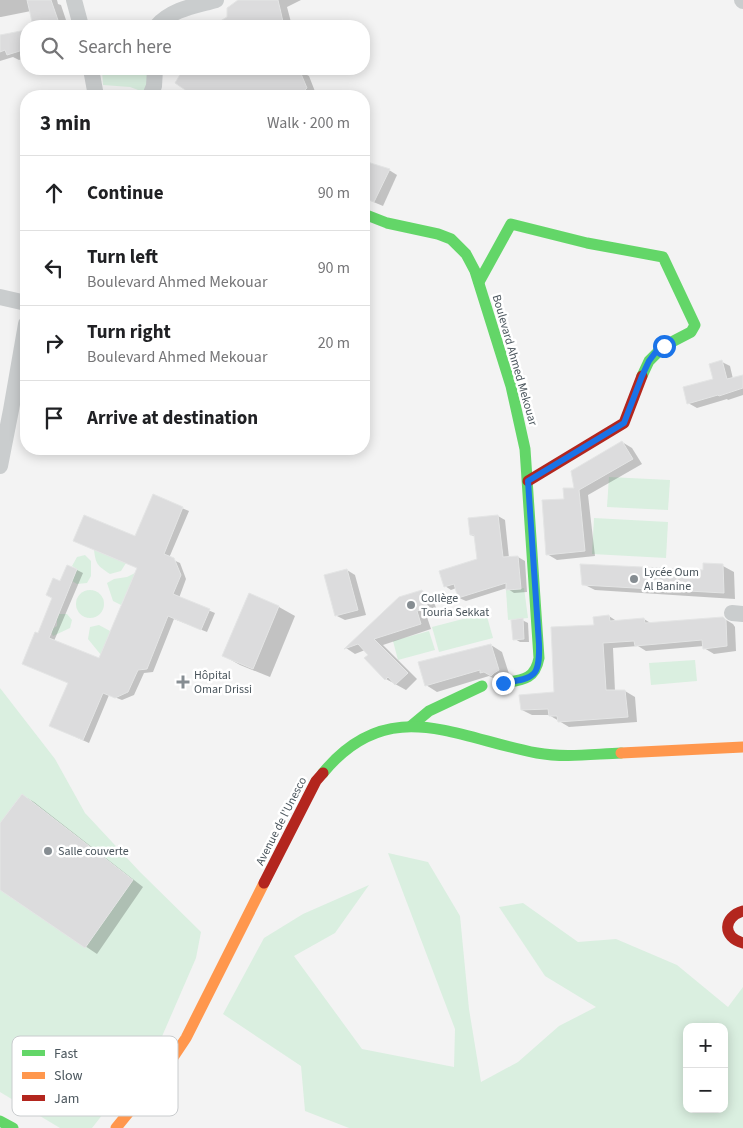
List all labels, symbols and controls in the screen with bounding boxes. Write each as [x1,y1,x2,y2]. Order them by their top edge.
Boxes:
search box [20,20,370,75]
icon: search [38,34,66,62]
text: Search here [78,34,172,61]
text: 3 min [40,108,91,138]
text: Walk · 200 m [267,112,350,134]
icon: ahead [40,179,68,207]
text: Continue [87,180,164,207]
text: 90 m [318,182,350,204]
text: Turn left [87,244,158,271]
icon: left [40,254,68,282]
text: 90 m [318,257,350,279]
text: Boulevard Ahmed Mekouar [87,271,267,293]
street label: Boulevard Ahmed Mekouar [488,293,542,428]
text: Turn right [87,319,171,346]
icon: right [40,329,68,357]
text: 20 m [318,332,350,354]
route start [653,335,676,358]
text: Boulevard Ahmed Mekouar [87,346,267,368]
icon: arrive [40,404,68,432]
text: Arrive at destination [87,405,258,432]
place label: Lycée Oum Al Banine [644,564,699,595]
marker: Lycée Oum Al Banine [628,573,640,585]
place label: Collège Touria Sekkat [421,590,489,621]
marker: Collège Touria Sekkat [405,599,417,611]
place label: Hôpital Omar Drissi [194,667,252,698]
route end [492,672,515,695]
marker: Hôpital Omar Drissi [176,675,190,689]
street label: Avenue de l'Unesco [252,774,311,869]
place label: Salle couverte [58,843,129,860]
marker: Salle couverte [42,845,54,857]
map controls [683,1023,728,1113]
button: + [683,1023,728,1068]
legend [12,1036,178,1116]
text: Fast [54,1044,78,1064]
text: Slow [54,1066,83,1086]
button: − [683,1068,728,1113]
text: Jam [54,1089,79,1109]

